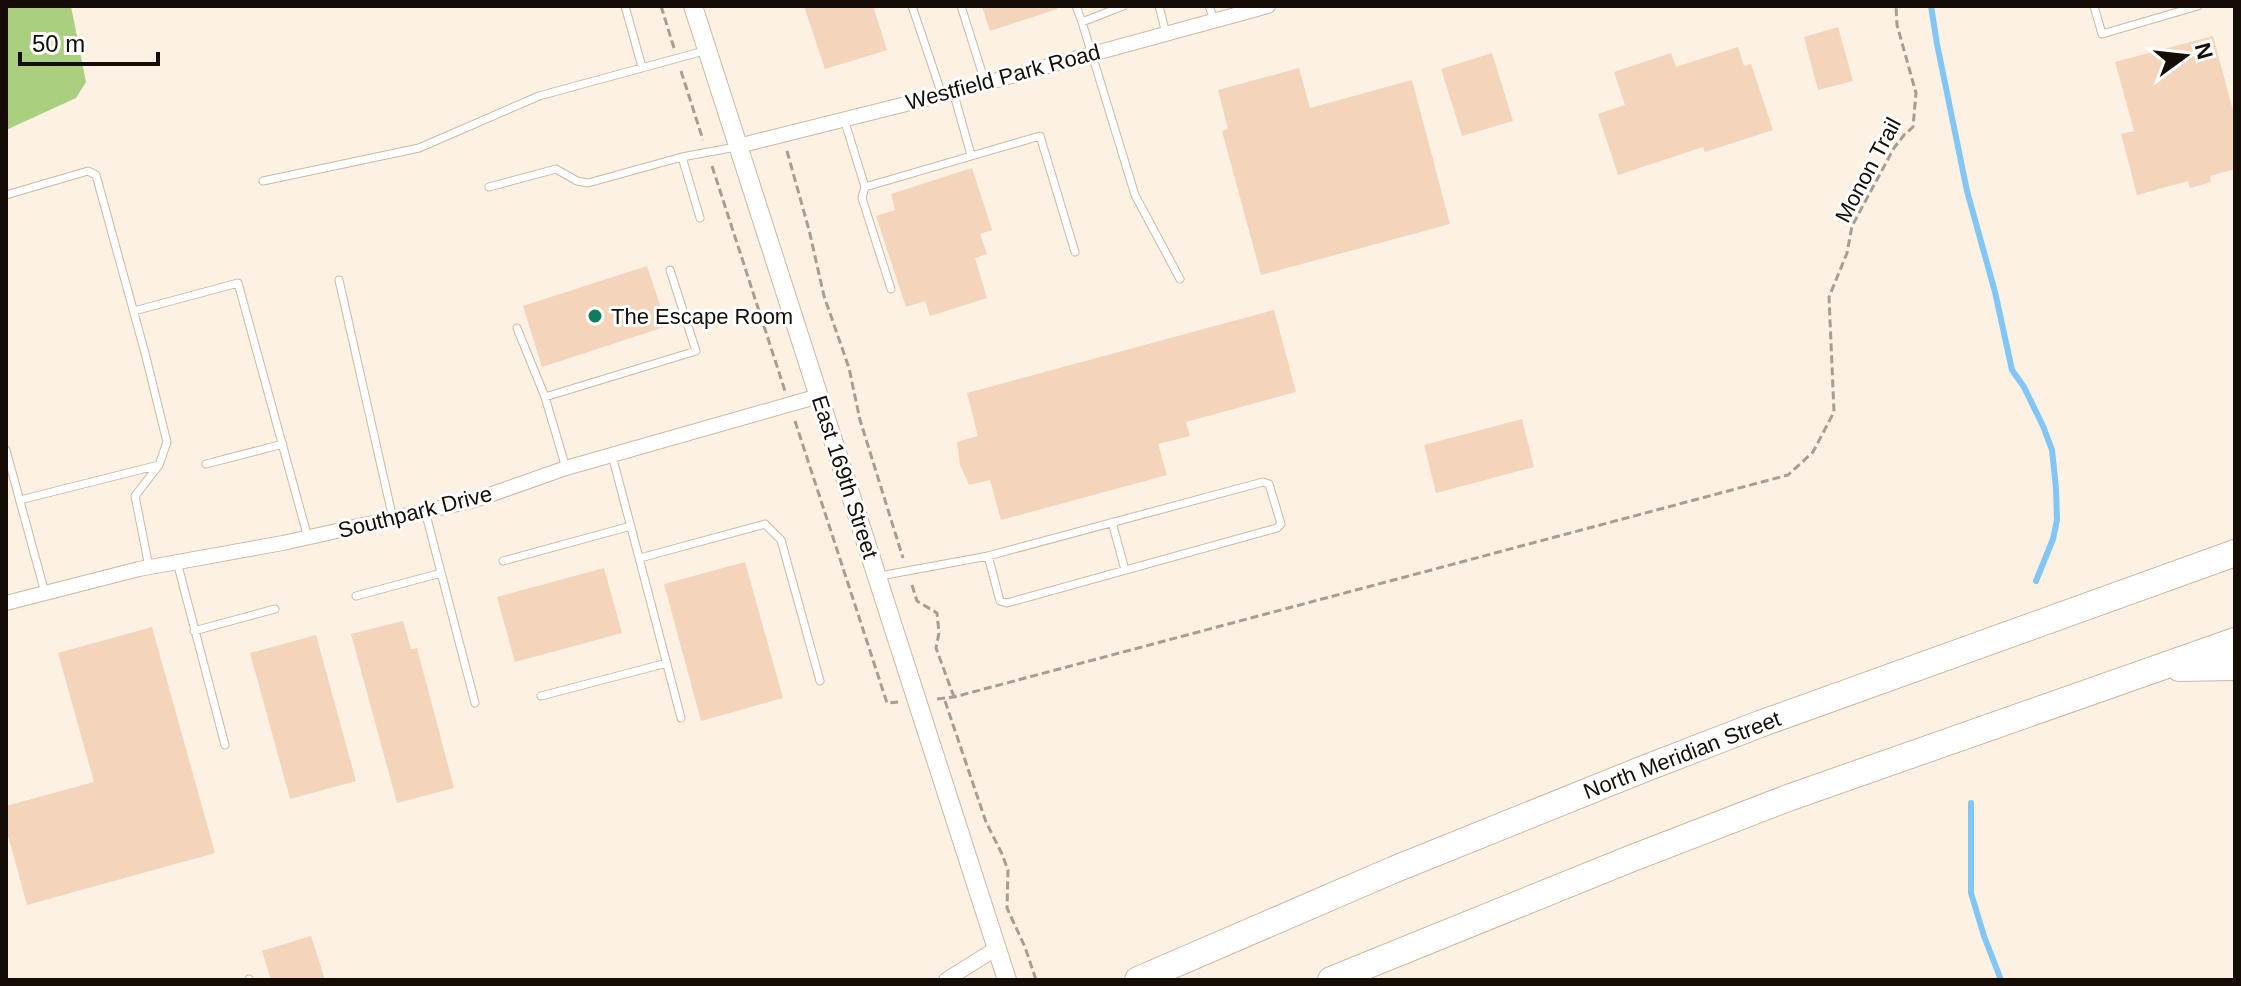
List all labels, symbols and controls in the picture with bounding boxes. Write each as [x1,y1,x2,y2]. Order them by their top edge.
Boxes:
scale bar [20,16,158,66]
north arrow [2145,16,2225,96]
text: 50 m [32,30,85,57]
street label: Westfield Park Road [903,39,1103,115]
text: N [2190,40,2218,62]
street label: Monon Trail [1830,113,1906,227]
place label: The Escape Room [611,304,793,329]
marker: The Escape Room [586,307,604,325]
street label: East 169th Street [807,392,883,562]
street label: Southpark Drive [335,481,495,543]
street label: North Meridian Street [1580,706,1784,804]

